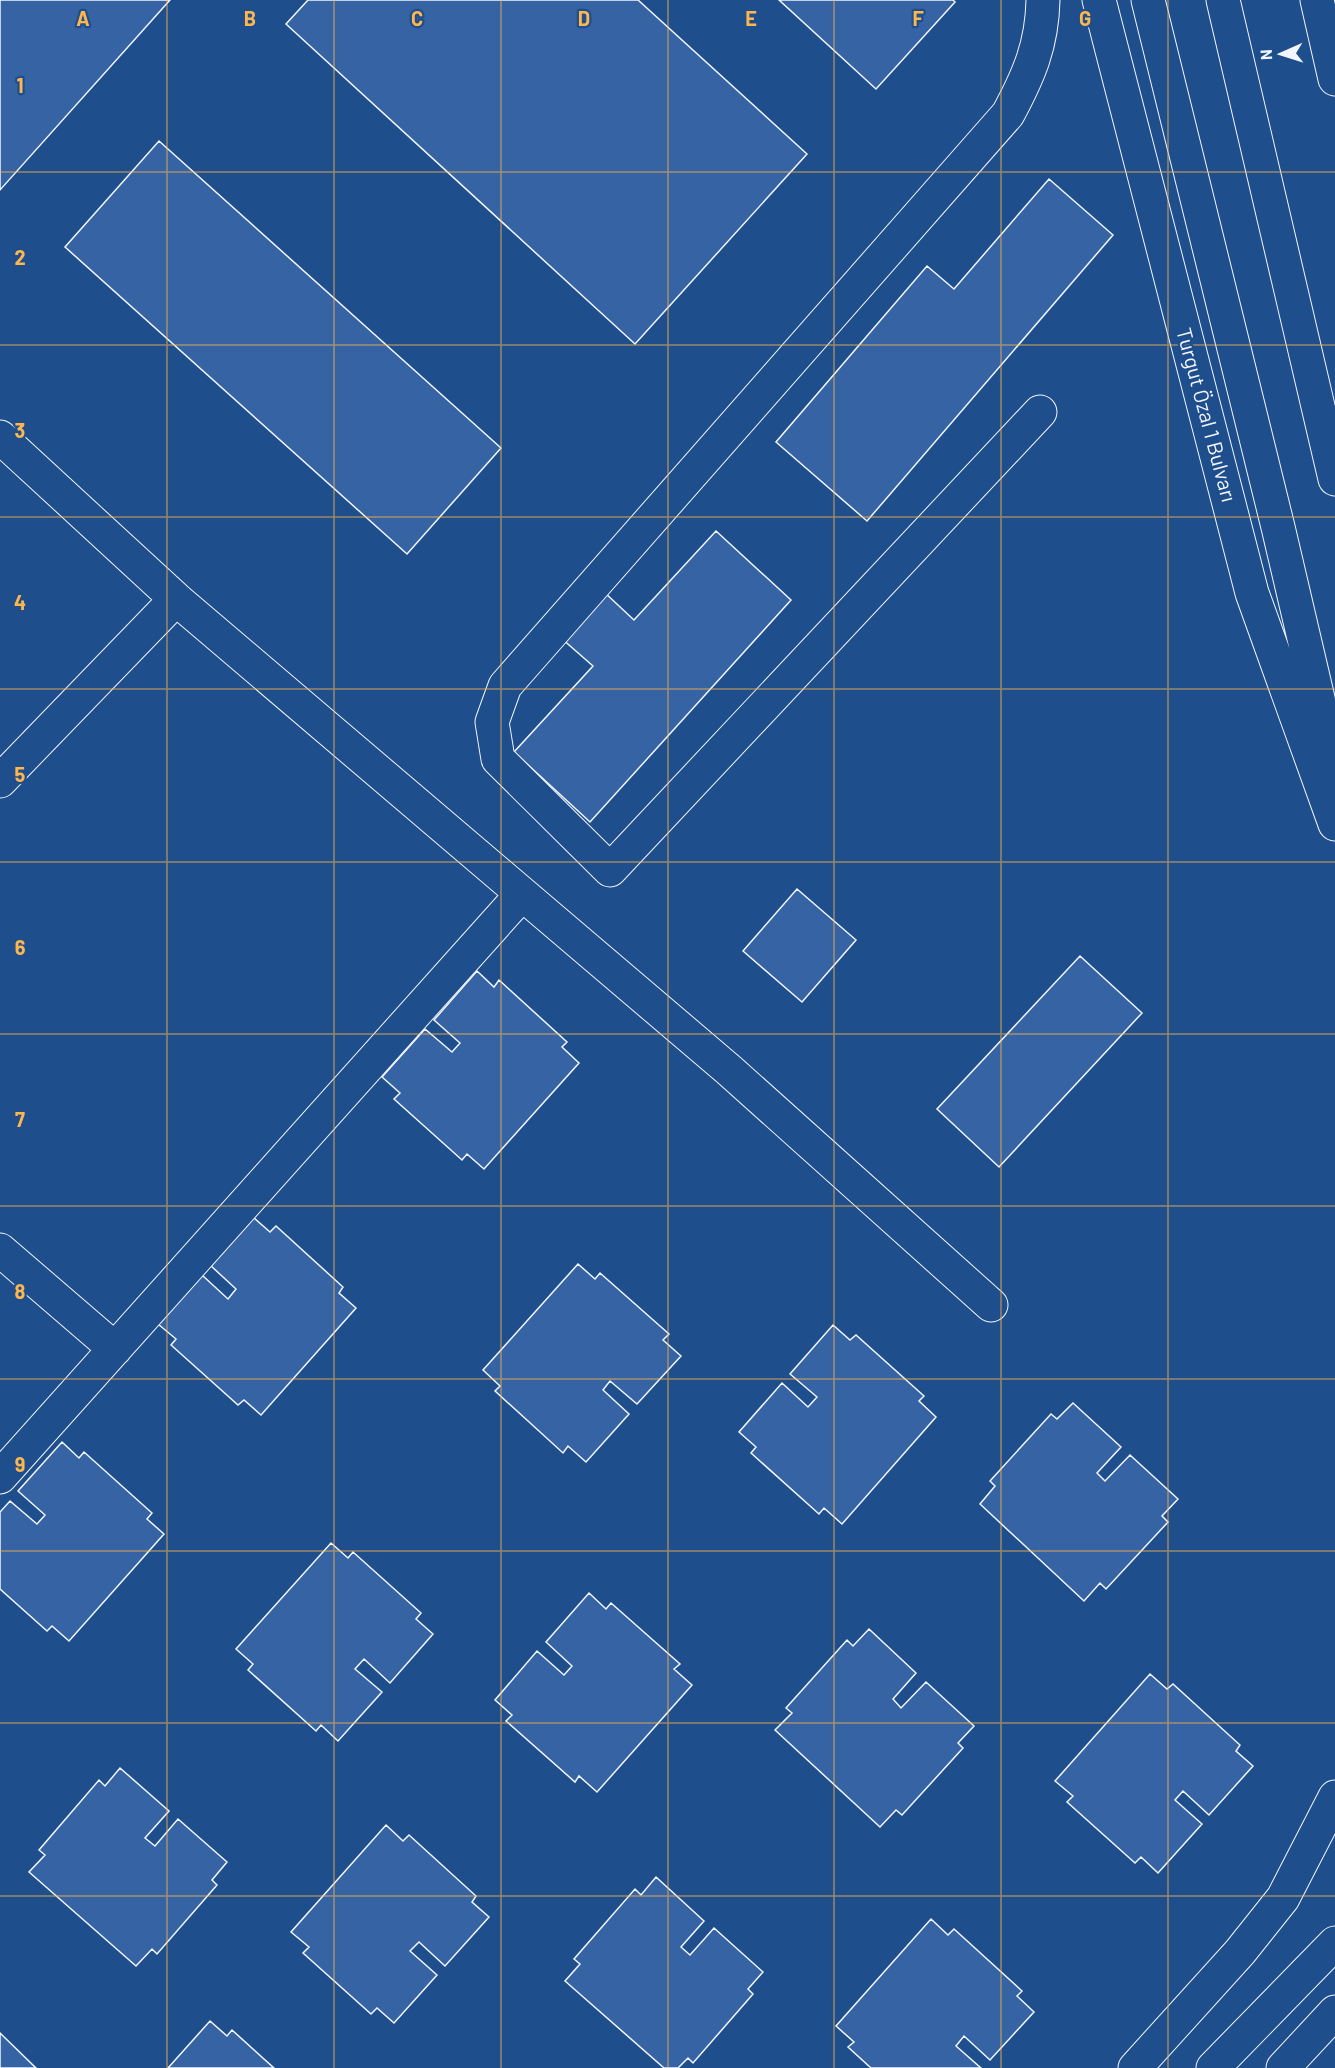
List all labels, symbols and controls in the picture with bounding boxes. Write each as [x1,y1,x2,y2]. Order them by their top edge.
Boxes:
text: A [76,6,90,30]
text: B [244,6,256,30]
text: C [411,6,423,30]
text: D [578,6,590,30]
text: E [745,6,757,30]
text: F [912,6,924,30]
text: G [1079,6,1091,30]
north arrow [1251,24,1311,84]
text: N [1256,49,1275,61]
text: 1 [16,73,24,97]
text: 2 [14,245,26,269]
street label: Turgut Özal 1 Bulvarı [1172,325,1243,504]
text: 3 [15,418,25,442]
text: 4 [14,590,26,614]
text: 5 [15,762,26,786]
text: 6 [15,935,26,959]
text: 7 [15,1107,25,1131]
text: 8 [15,1279,26,1303]
text: 9 [15,1452,25,1476]

